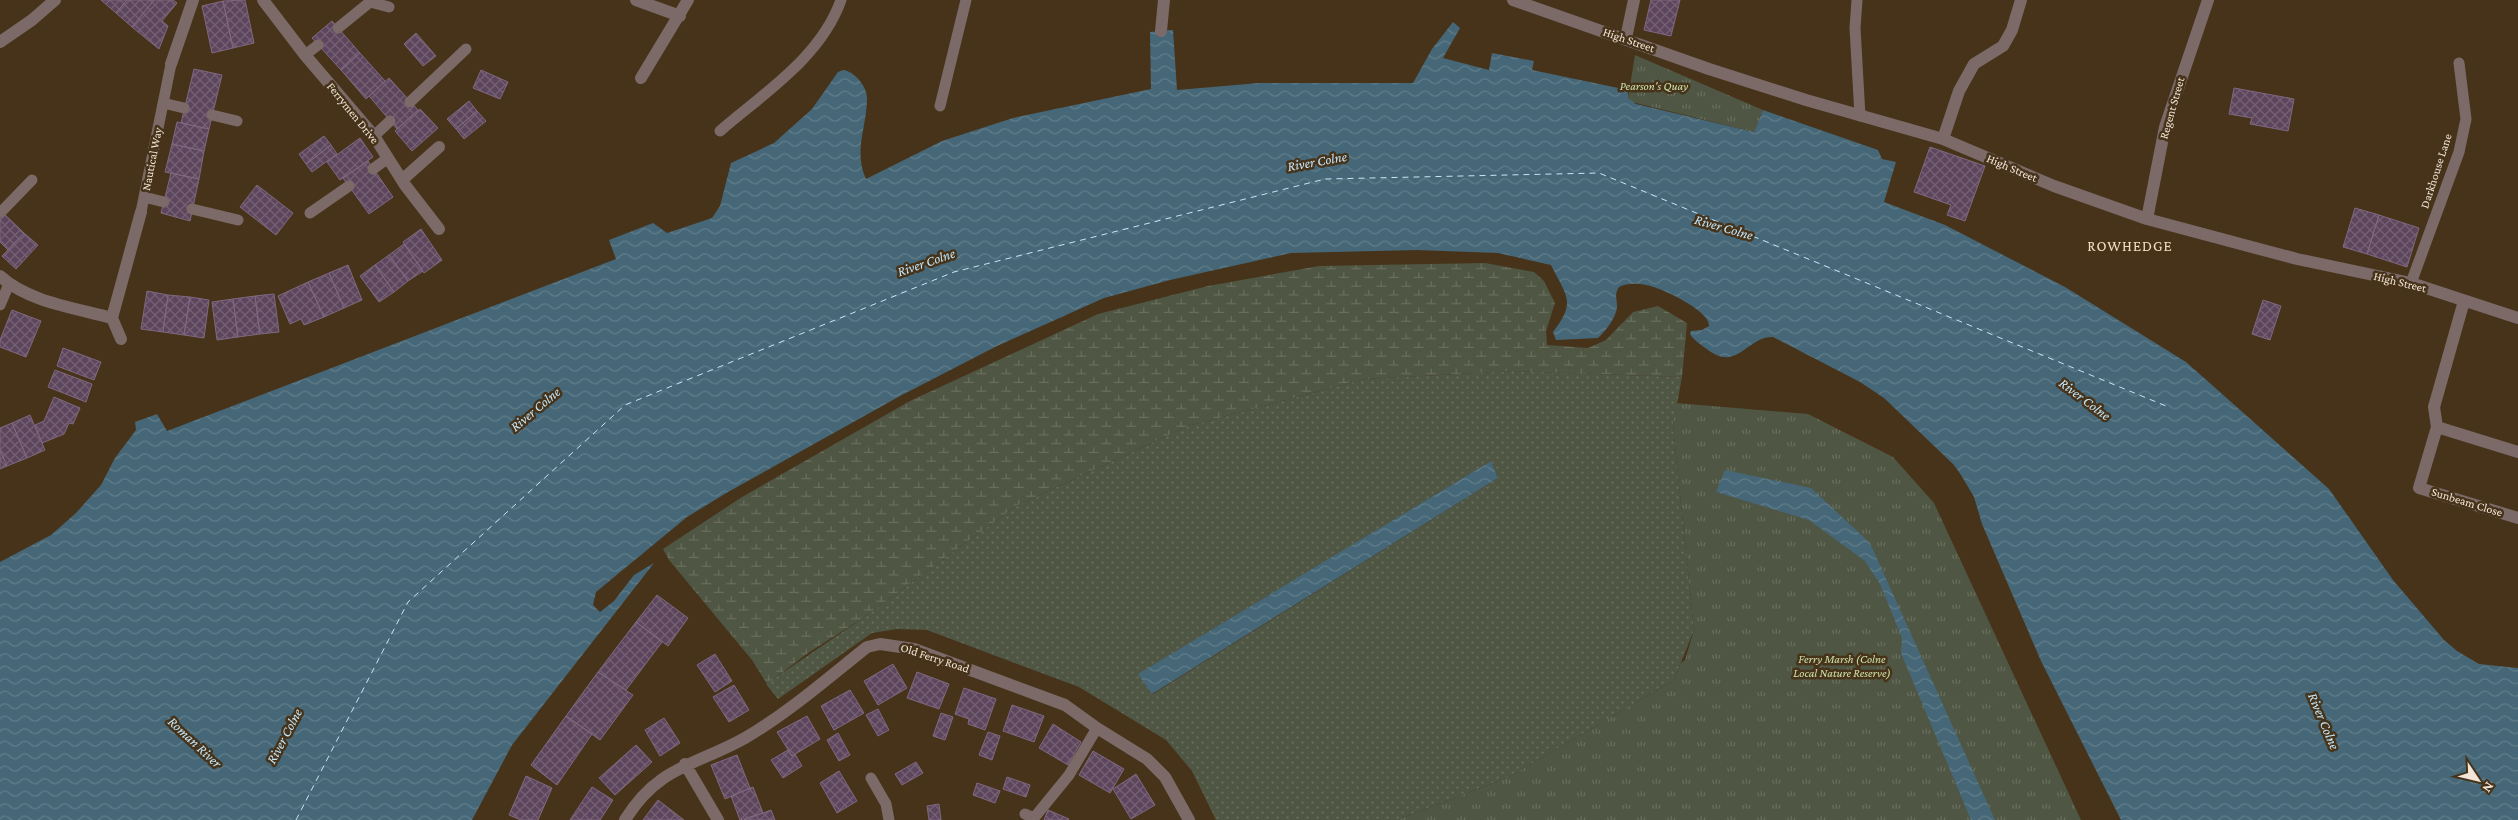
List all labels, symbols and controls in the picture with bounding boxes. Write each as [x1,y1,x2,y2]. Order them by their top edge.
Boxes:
street label: High Street [1601,25,1658,56]
street label: Regent Street [2157,75,2188,140]
park label: Pearson's Quay [1620,79,1688,93]
street label: Ferrymen Drive [324,80,382,146]
street label: Nautical Way [139,126,165,192]
street label: Darkhouse Lane [2417,132,2455,210]
water label: River Colne [1286,148,1349,174]
street label: High Street [1985,151,2040,185]
water label: River Colne [1693,211,1756,243]
district label: ROWHEDGE [2087,238,2173,254]
water label: River Colne [895,244,958,279]
street label: High Street [2372,269,2429,296]
water label: River Colne [2056,375,2114,424]
water label: River Colne [507,383,564,434]
street label: Sunbeam Close [2430,485,2504,519]
street label: Old Ferry Road [899,640,972,676]
park label: Ferry Marsh (Colne Local Nature Reserve) [1793,652,1891,680]
water label: River Colne [2305,690,2343,752]
water label: River Colne [263,705,305,766]
water label: Roman River [165,713,226,772]
north arrow [2453,755,2503,805]
text: N [2479,779,2498,796]

